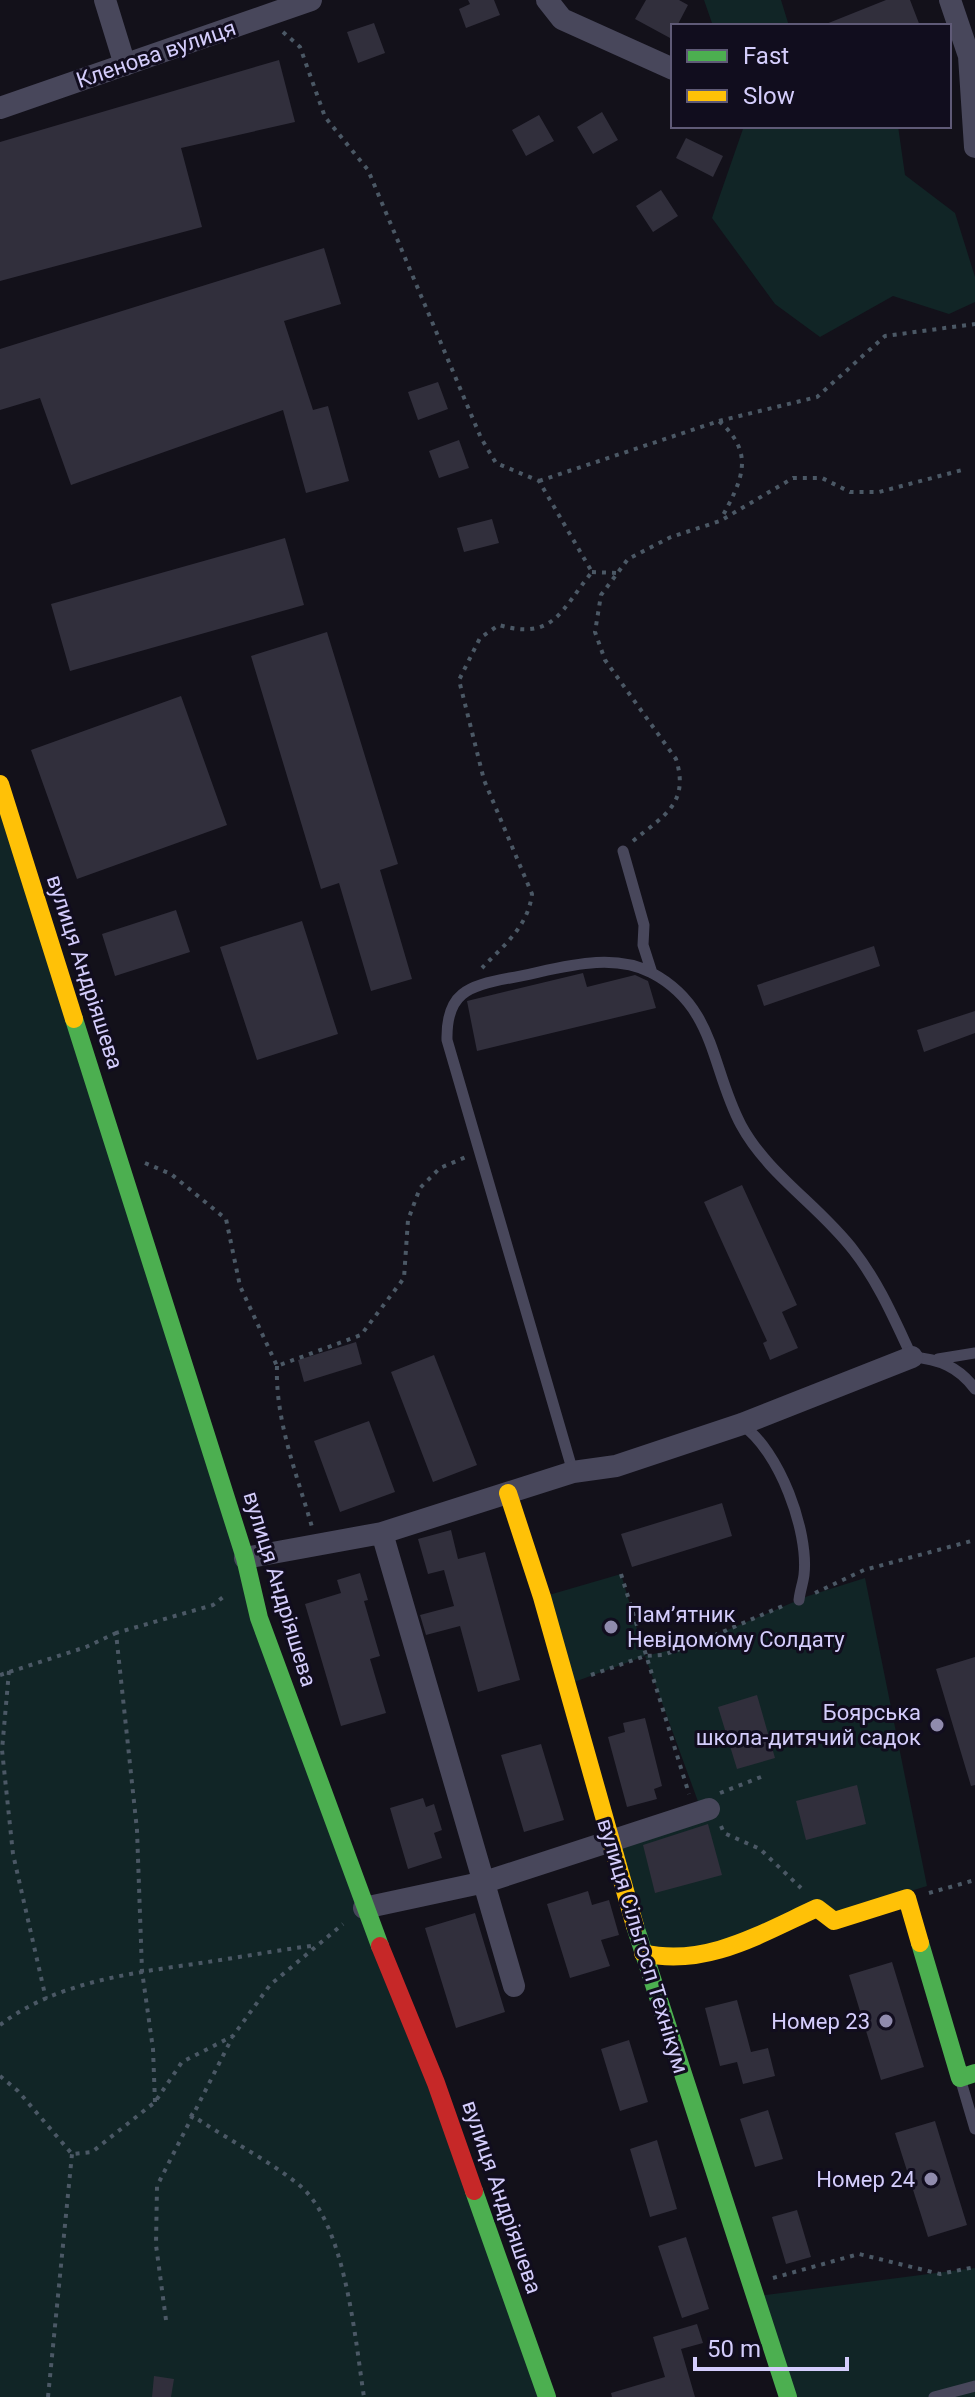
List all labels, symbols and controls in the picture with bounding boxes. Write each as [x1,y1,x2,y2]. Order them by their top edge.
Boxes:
street label: Кленова вулиця [73,15,239,93]
legend [671,24,951,128]
text: Fast [743,42,789,70]
text: Slow [743,82,795,110]
street label: вулиця Андріяшева [42,872,128,1072]
street label: вулиця Андріяшева [238,1488,322,1690]
place label: Пам’ятник Невідомому Солдату [627,1602,845,1652]
marker: Пам’ятник Невідомому Солдату [602,1618,620,1636]
place label: Боярська школа-дитячий садок [696,1700,921,1750]
marker: Боярська школа-дитячий садок [928,1716,946,1734]
street label: вулиця Сільгосп Технікум [592,1816,694,2076]
place label: Номер 23 [771,2009,870,2034]
marker: Номер 23 [877,2012,895,2030]
street label: вулиця Андріяшева [457,2097,547,2297]
place label: Номер 24 [816,2167,915,2192]
marker: Номер 24 [922,2170,940,2188]
scale bar [695,2321,847,2371]
text: 50 m [707,2335,761,2363]

